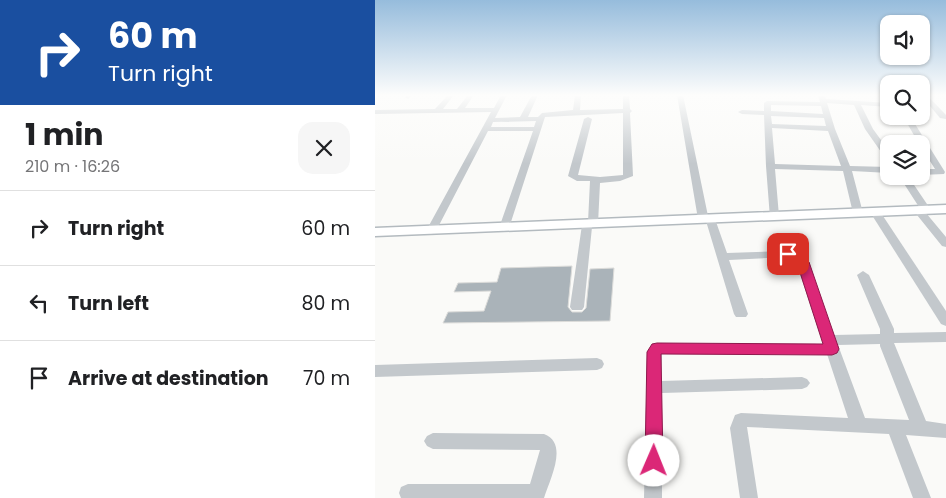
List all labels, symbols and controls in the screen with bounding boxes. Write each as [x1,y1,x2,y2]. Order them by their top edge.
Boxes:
text: 60 m [108,11,198,60]
map controls [880,15,930,185]
button: sound [880,15,930,65]
icon: right [25,20,90,85]
text: Turn right [108,58,213,89]
button: search [880,75,930,125]
text: 1 min [25,113,103,156]
button: close [298,122,350,174]
button: layers [880,135,930,185]
text: 210 m · 16:26 [25,155,120,178]
icon: right [25,214,53,242]
text: Turn right [68,215,164,242]
text: 60 m [301,215,350,242]
pin [767,233,809,275]
icon: arrive [774,240,802,268]
icon: left [25,289,53,317]
text: Turn left [68,290,149,317]
text: 80 m [301,290,350,317]
icon: arrive [25,364,53,392]
text: Arrive at destination [68,365,269,392]
text: 70 m [303,365,350,392]
position arrow [627,434,679,486]

